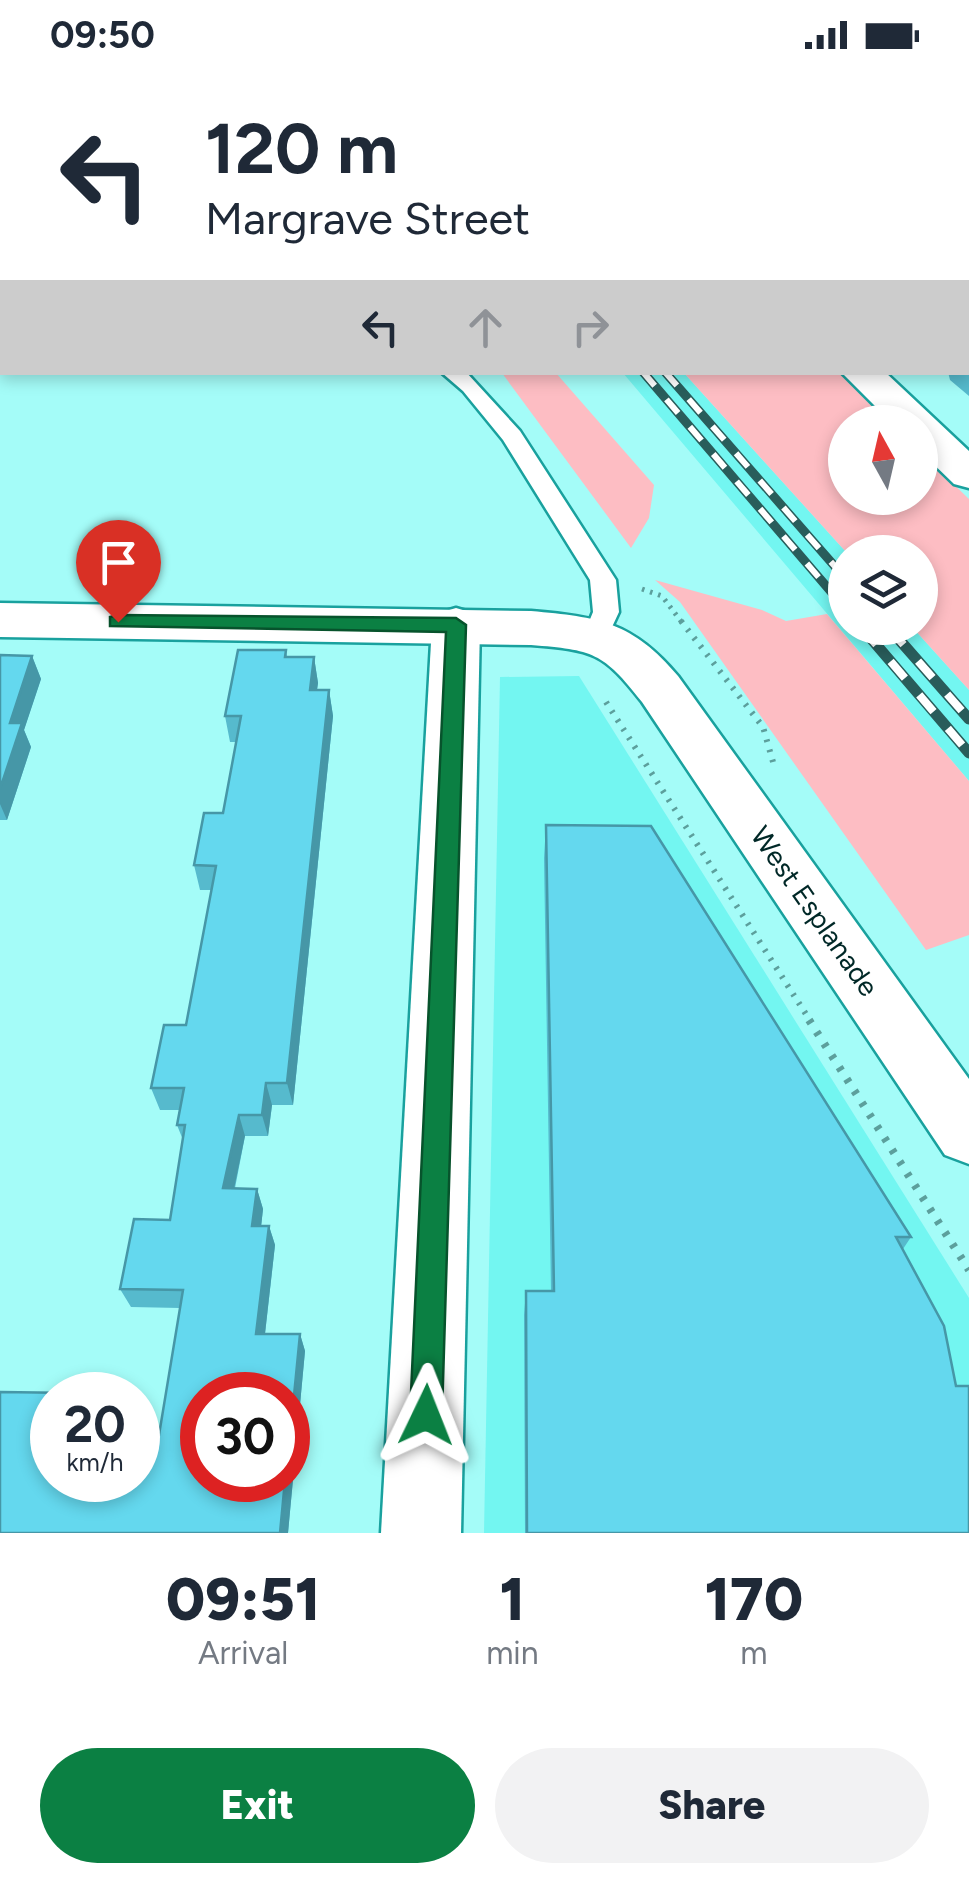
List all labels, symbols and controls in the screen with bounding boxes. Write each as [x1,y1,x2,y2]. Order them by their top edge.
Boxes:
text: 09:50 [50,12,155,58]
text: 120 m [205,106,398,191]
icon: left [40,110,170,240]
text: Margrave Street [205,191,530,245]
icon: left [353,300,408,355]
icon: ahead [458,300,513,355]
icon: right [563,300,618,355]
north arrow [828,405,938,515]
map controls [828,405,938,645]
pin [76,520,161,623]
icon: arrive [91,535,146,590]
button: layers [828,535,938,645]
street label: West Esplanade [744,819,886,1003]
position arrow [374,1363,478,1467]
speed limit sign: 30 [180,1372,310,1502]
text: 20 [64,1394,126,1455]
text: km/h [66,1447,124,1477]
text: 09:51 [166,1563,320,1635]
text: 1 [500,1563,525,1635]
text: 170 [705,1563,803,1635]
text: Arrival [198,1634,288,1672]
text: min [486,1634,539,1672]
text: m [740,1634,767,1672]
button: Exit [40,1748,475,1863]
button: Share [495,1748,929,1863]

